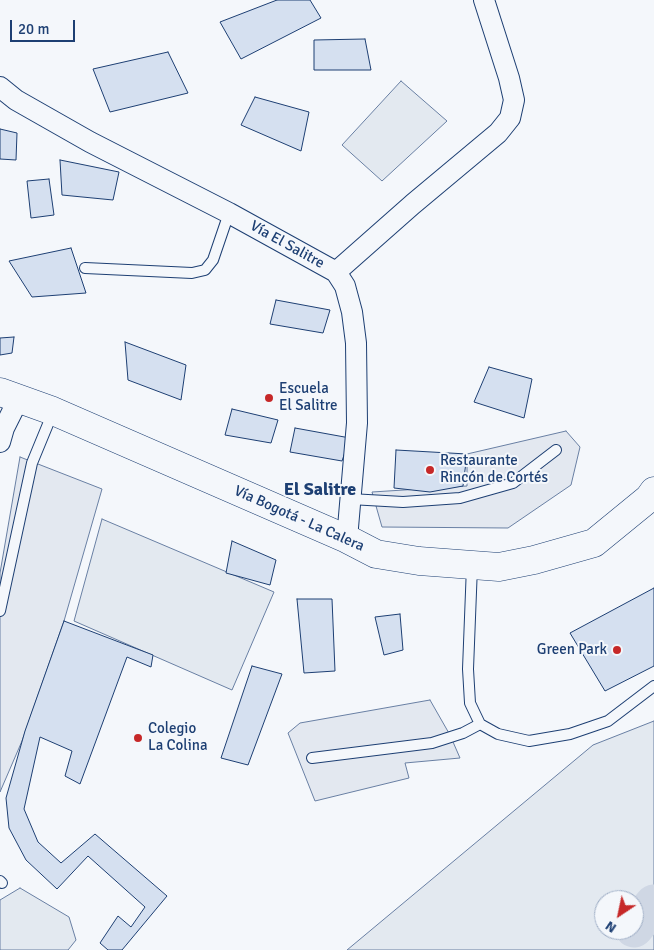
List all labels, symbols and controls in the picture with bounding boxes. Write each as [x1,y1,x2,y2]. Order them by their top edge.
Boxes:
scale bar [12,10,78,42]
text: 20 m [18,20,49,38]
street label: Vía El Salitre [247,217,327,273]
place label: Escuela El Salitre [279,380,337,415]
marker: Escuela El Salitre [263,392,275,404]
place label: Restaurante Rincón de Cortés [440,452,548,487]
marker: Restaurante Rincón de Cortés [424,464,436,476]
district label: El Salitre [284,479,356,501]
street label: Vía Bogotá - La Calera [231,482,367,556]
place label: Green Park [537,641,607,659]
marker: Green Park [611,644,623,656]
place label: Colegio La Colina [148,720,208,755]
marker: Colegio La Colina [132,732,144,744]
north arrow [594,890,644,940]
text: N [602,917,620,937]

